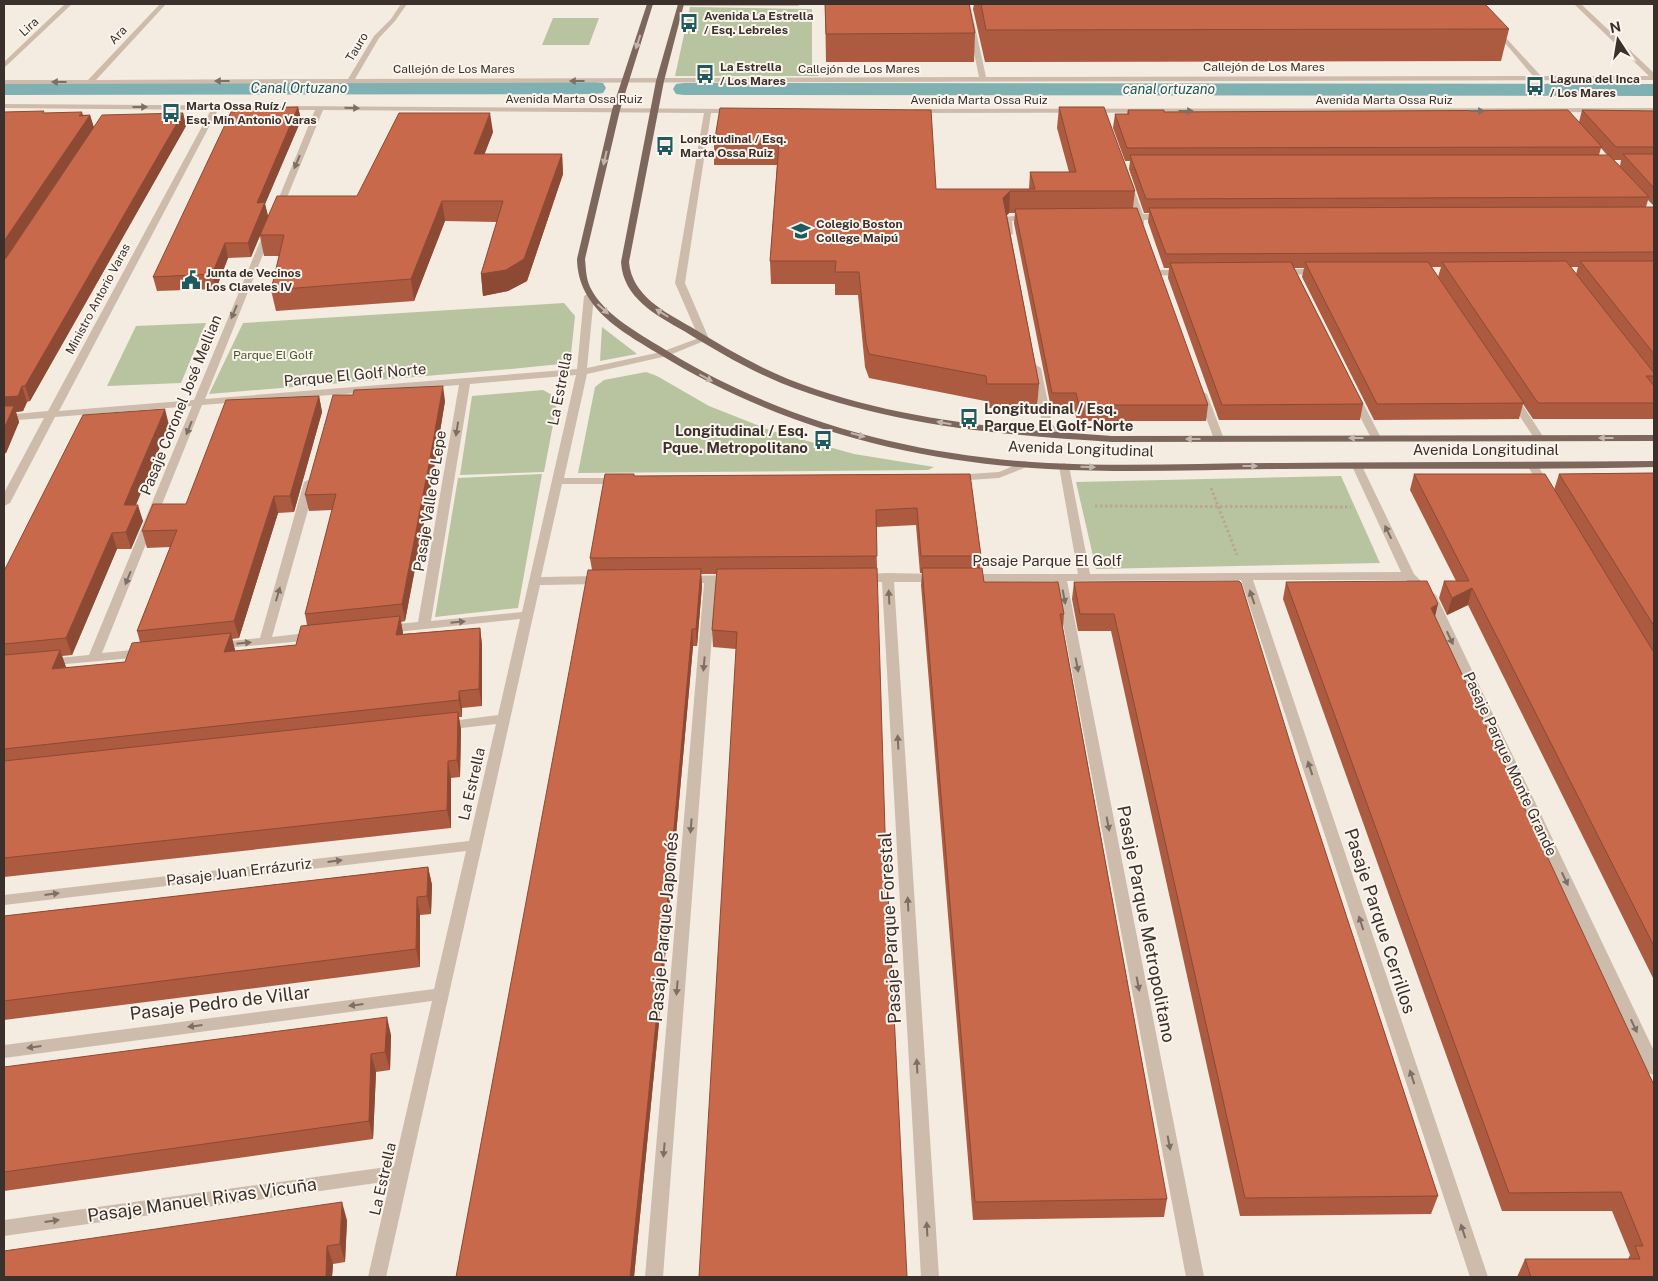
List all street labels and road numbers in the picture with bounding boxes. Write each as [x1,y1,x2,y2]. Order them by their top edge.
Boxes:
street label: Lira [17,15,41,39]
street label: Ara [106,23,130,47]
street label: Tauro [343,30,371,64]
street label: Callejón de Los Mares [1203,60,1325,74]
street label: Callejón de Los Mares [393,62,515,76]
street label: Callejón de Los Mares [798,62,920,76]
street label: Avenida Marta Ossa Ruiz [505,92,643,106]
street label: Avenida Marta Ossa Ruiz [910,93,1048,107]
street label: Avenida Marta Ossa Ruiz [1315,93,1453,107]
street label: Ministro Antorio Varas [63,241,133,357]
street label: Pasaje Coronel José Mellian [137,312,225,497]
street label: La Estrella [544,351,575,427]
street label: Parque El Golf Norte [283,360,427,389]
street label: Pasaje Valle de Lepe [410,429,449,573]
street label: Avenida Longitudinal [1008,437,1154,460]
street label: Avenida Longitudinal [1413,441,1559,458]
street label: Pasaje Parque El Golf [972,552,1122,569]
street label: Pasaje Parque Monte Grande [1460,669,1561,859]
street label: La Estrella [455,746,488,822]
street label: Pasaje Parque Metropolitano [1113,804,1180,1044]
street label: Pasaje Parque Cerrillos [1341,825,1420,1016]
street label: Pasaje Parque Japonés [645,831,682,1023]
street label: Pasaje Parque Forestal [874,832,905,1024]
street label: Pasaje Juan Errázuriz [165,854,313,889]
street label: Pasaje Pedro de Villar [128,981,311,1024]
street label: La Estrella [366,1141,399,1217]
street label: Pasaje Manuel Rivas Vicuña [86,1173,318,1226]

